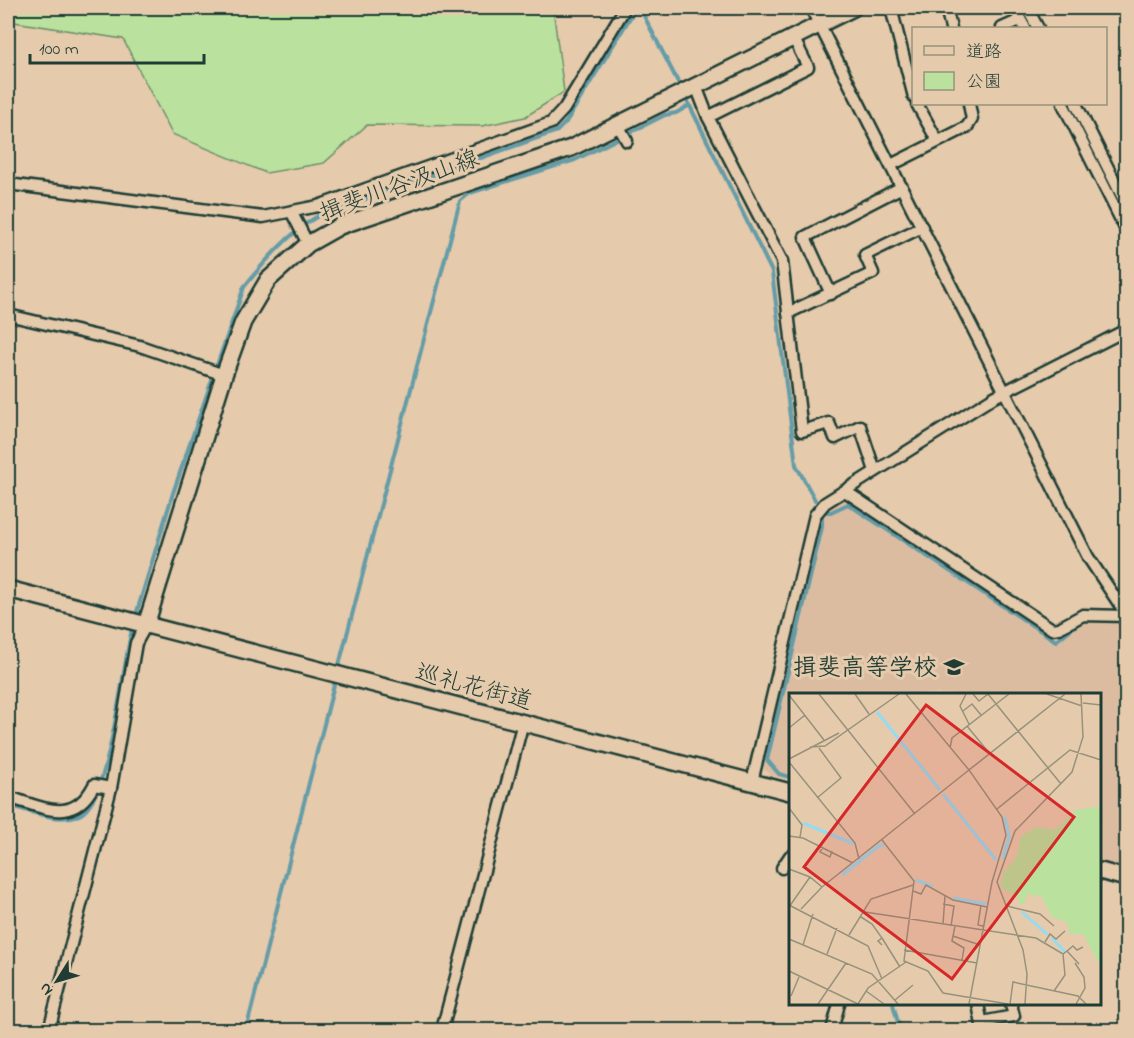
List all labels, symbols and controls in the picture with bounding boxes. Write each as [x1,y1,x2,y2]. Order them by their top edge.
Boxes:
scale bar [30,27,204,65]
legend [912,27,1107,105]
text: 100 m [39,37,79,63]
text: 道路 [966,40,1002,66]
text: 公園 [966,70,1002,96]
street label: 揖斐川谷汲山線 [315,142,485,233]
place label: 揖斐高等学校 [793,652,937,687]
school or university icon: 揖斐高等学校 [942,655,966,679]
street label: 巡礼花街道 [411,656,536,721]
inset map [789,693,1101,1005]
north arrow [27,951,87,1011]
text: N [34,977,59,1000]

